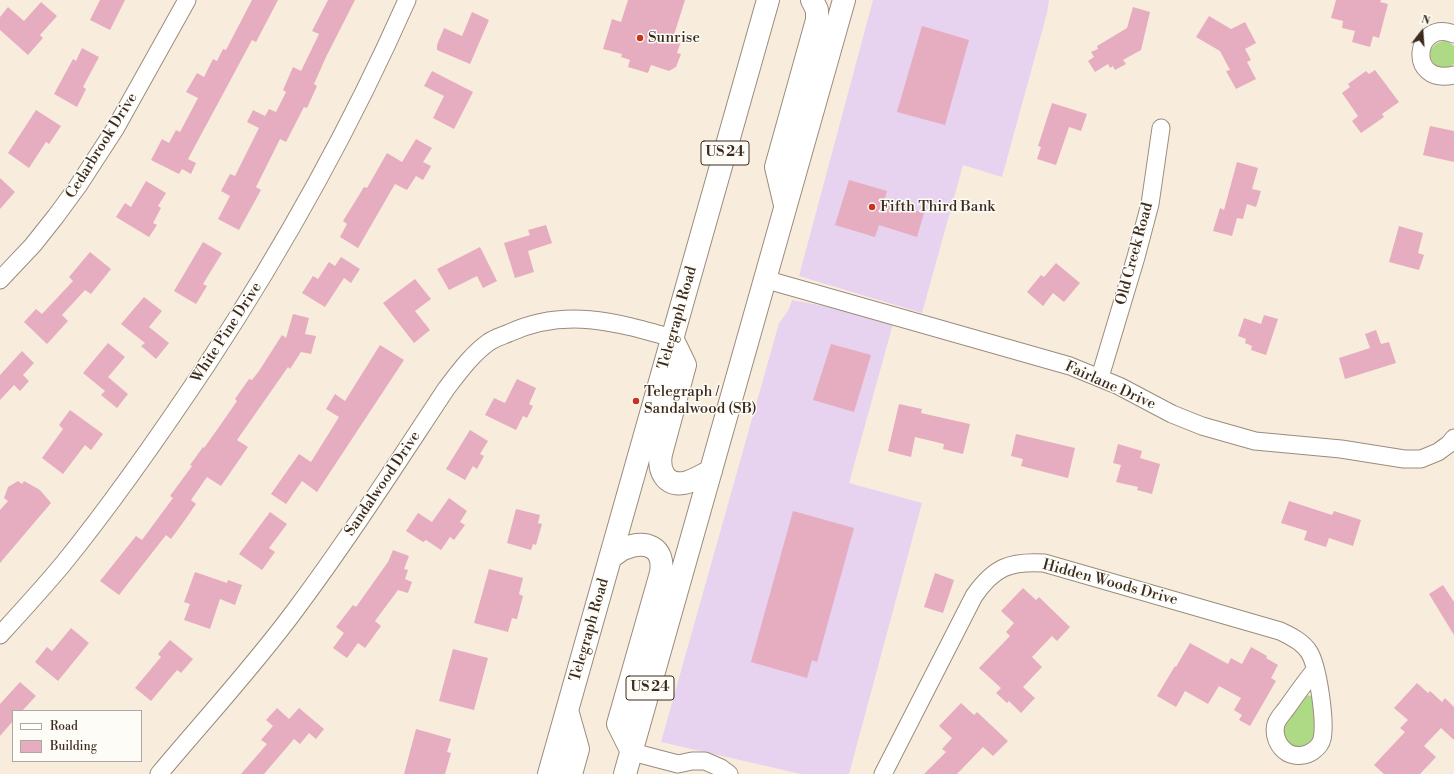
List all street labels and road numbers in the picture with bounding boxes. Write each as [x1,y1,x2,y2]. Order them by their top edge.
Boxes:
street label: Cedarbrook Drive [62,90,142,202]
road number: US 24 [701,141,749,165]
street label: Old Creek Road [1113,201,1157,307]
street label: Telegraph Road [655,264,701,372]
street label: White Pine Drive [188,279,266,387]
street label: Fairlane Drive [1062,358,1158,414]
street label: Sandalwood Drive [341,428,425,540]
street label: Hidden Woods Drive [1040,556,1180,610]
street label: Telegraph Road [567,576,613,684]
road number: US 24 [626,676,674,700]

